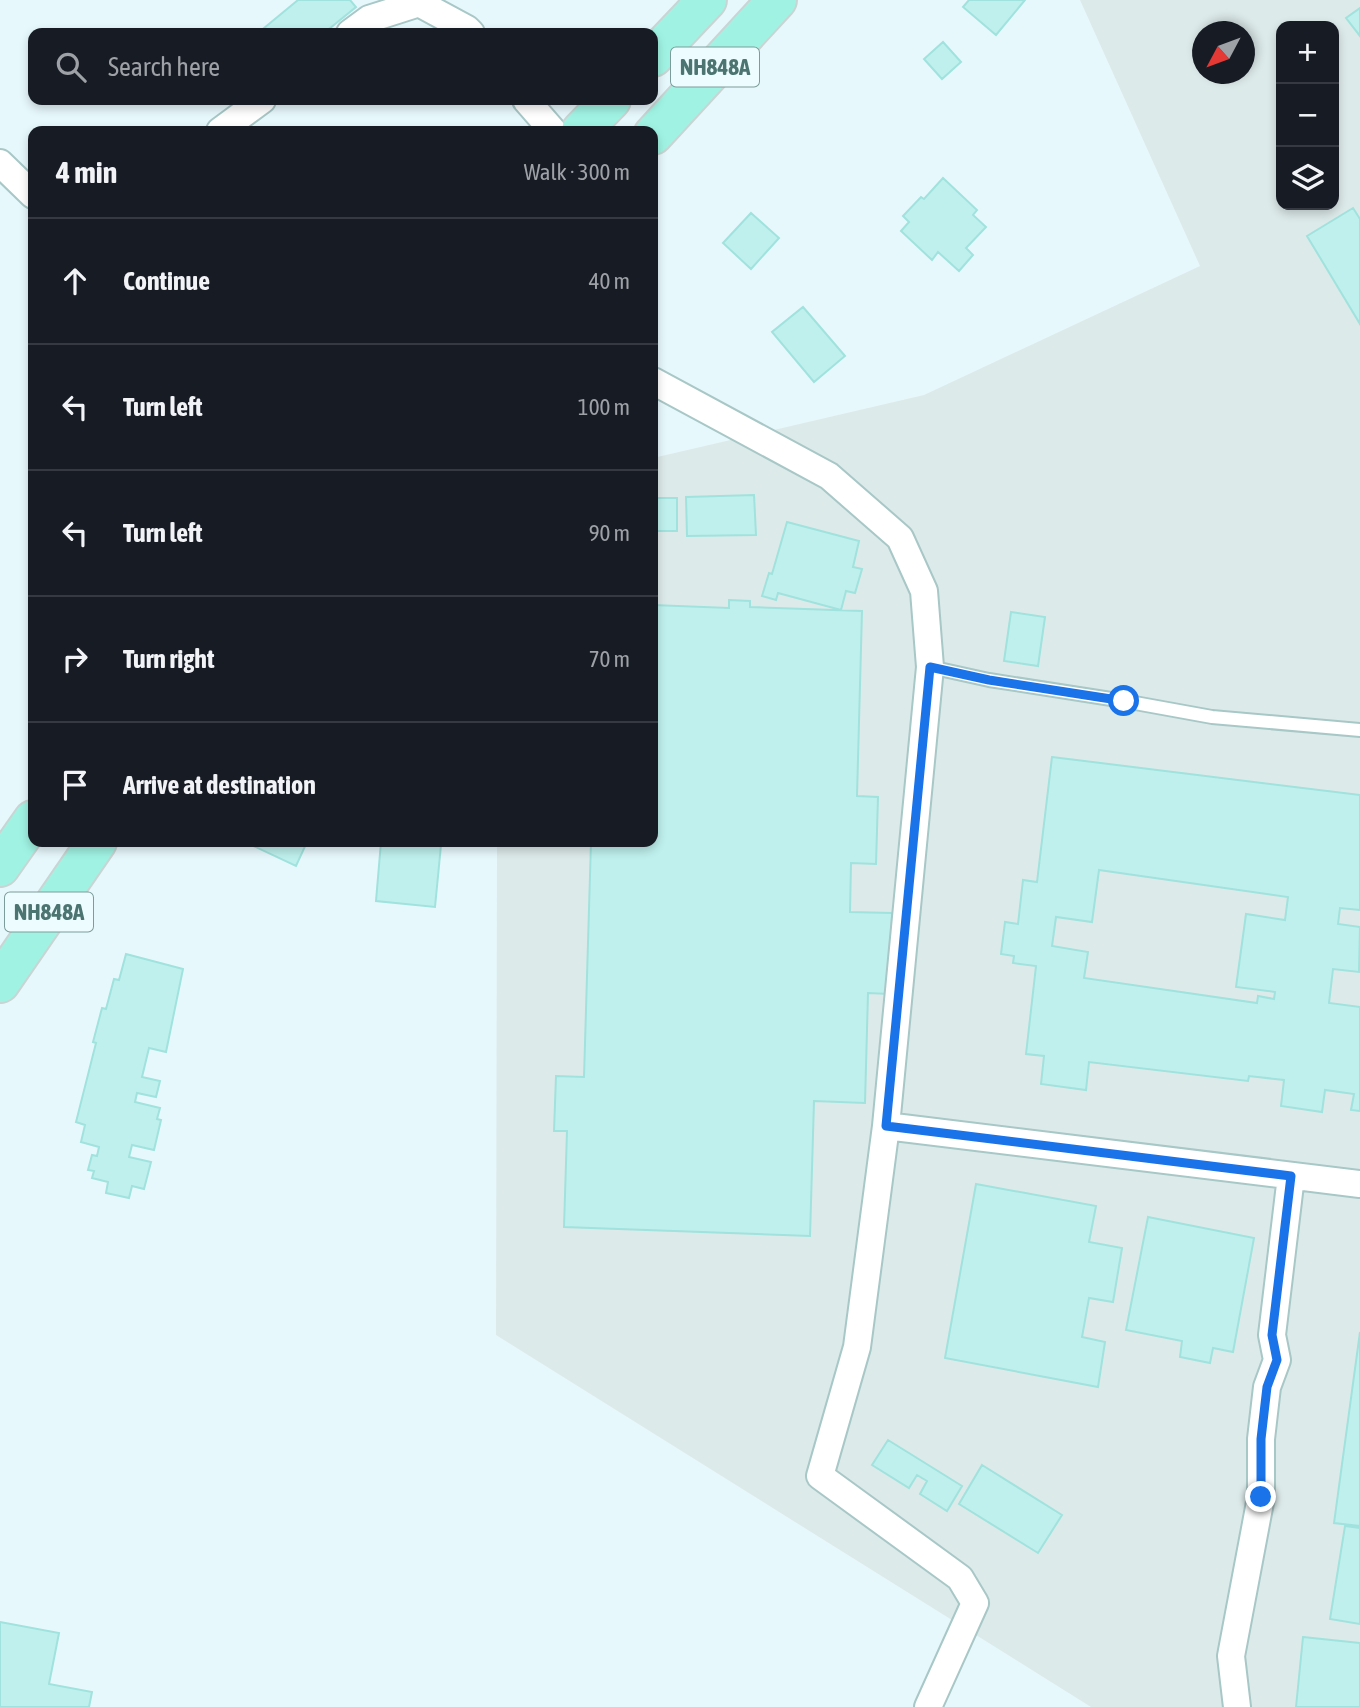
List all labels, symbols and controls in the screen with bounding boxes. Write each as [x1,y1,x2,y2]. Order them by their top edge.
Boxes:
north arrow [1192,21,1255,84]
map controls [1276,21,1339,210]
button: + [1276,21,1339,84]
search box [28,28,658,105]
icon: search [52,48,90,86]
road number: NH848A [671,48,759,86]
text: Search here [108,52,220,82]
button: − [1276,84,1339,147]
button: layers [1276,147,1339,210]
text: 4 min [56,155,117,189]
text: Walk · 300 m [524,159,630,185]
icon: ahead [56,262,94,300]
text: Continue [123,266,210,296]
text: 40 m [589,268,630,294]
icon: left [56,388,94,426]
text: Turn left [123,392,203,422]
text: 100 m [578,394,630,420]
icon: left [56,514,94,552]
text: Turn left [123,518,203,548]
text: 90 m [589,520,630,546]
icon: right [56,640,94,678]
text: Turn right [123,644,214,674]
text: 70 m [589,646,630,672]
route start [1108,685,1139,716]
icon: arrive [56,766,94,804]
text: Arrive at destination [123,770,316,800]
road number: NH848A [5,892,93,931]
route end [1245,1481,1276,1512]

